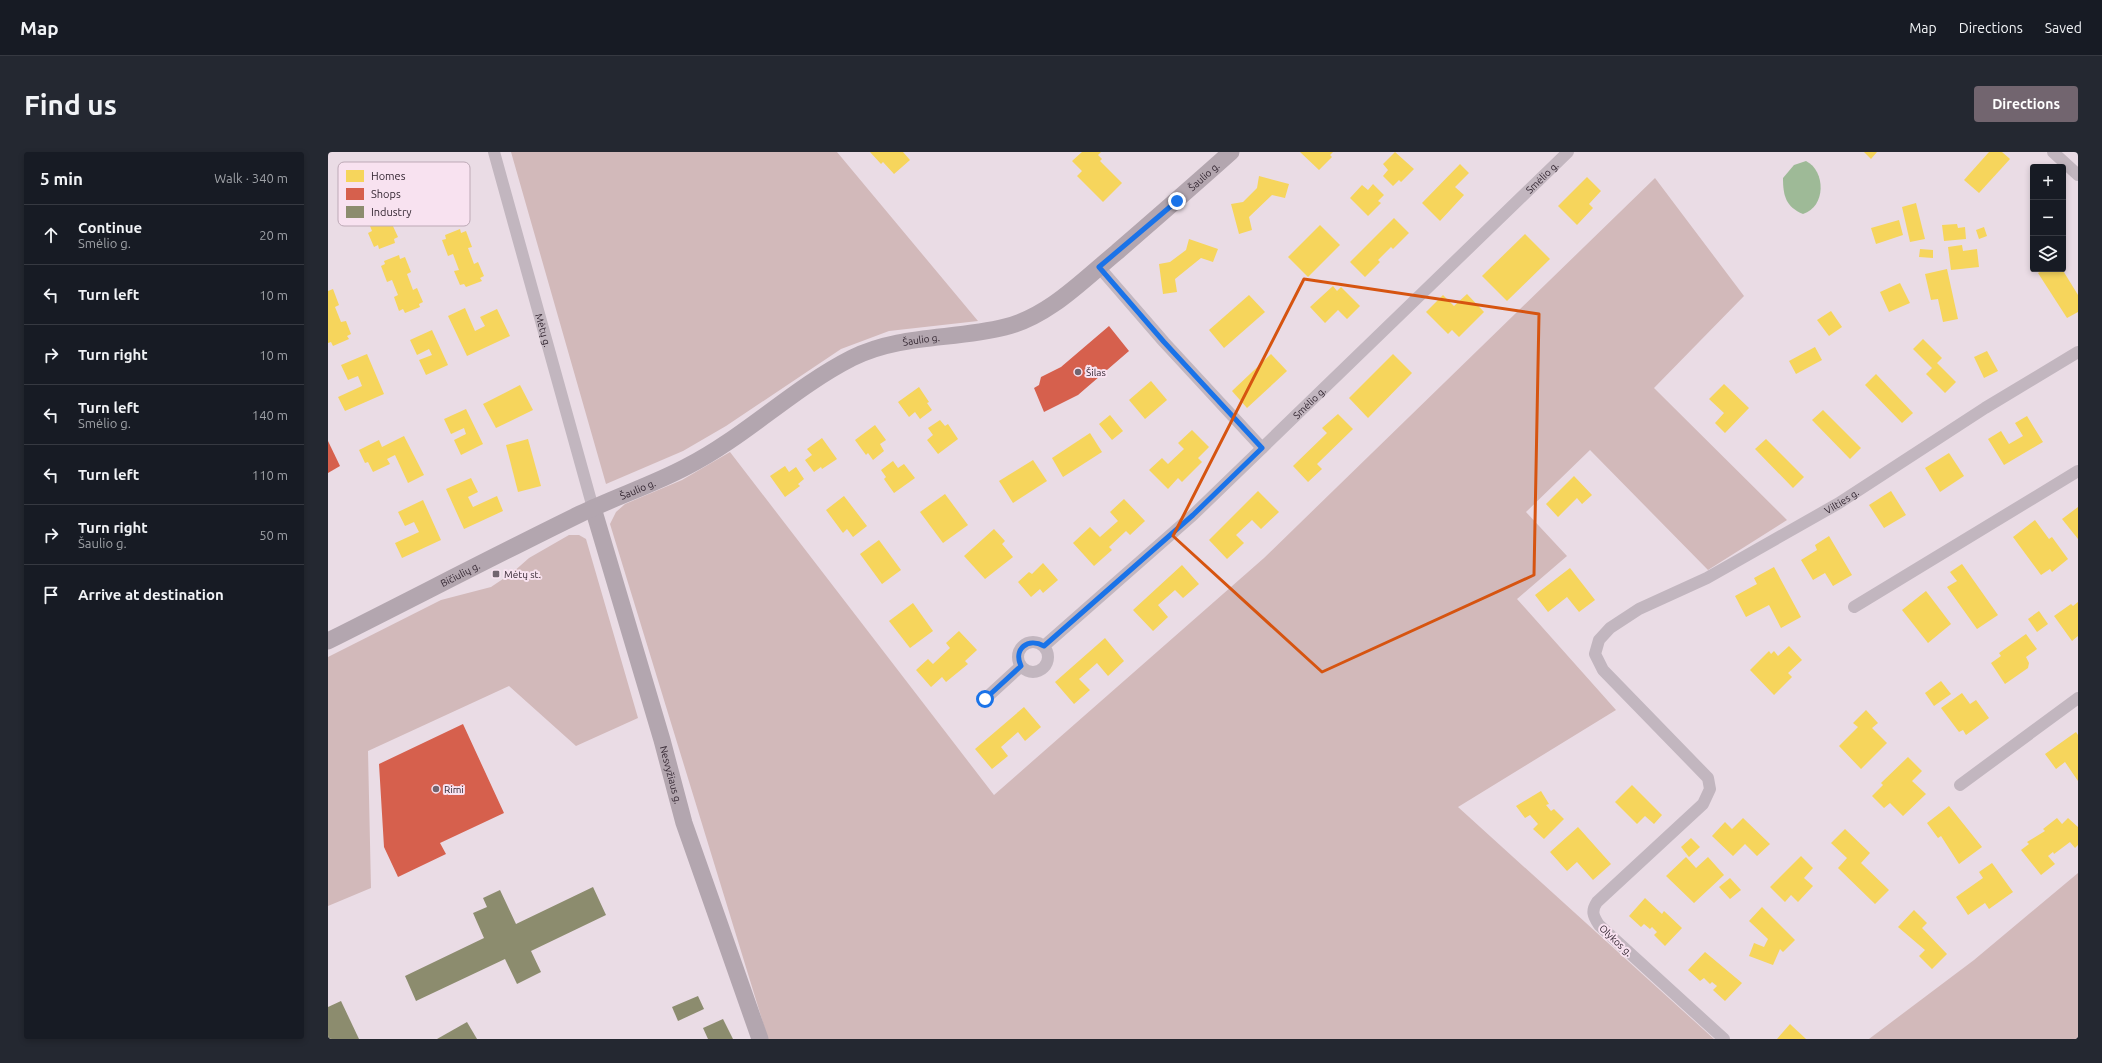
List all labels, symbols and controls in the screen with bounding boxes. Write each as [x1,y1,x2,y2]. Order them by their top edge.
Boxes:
text: Map [20,17,59,39]
text: Map [1909,20,1937,36]
text: Directions [1959,20,2023,36]
text: Saved [2045,20,2082,36]
button: Directions [1974,86,2078,122]
text: Find us [24,89,117,120]
street label: Smėlio g. [1524,159,1561,196]
street label: Šaulio g. [1186,160,1222,193]
legend [338,162,470,226]
map controls [2030,164,2066,272]
button: + [2030,164,2066,200]
text: 5 min [40,169,83,188]
text: Homes [371,170,406,182]
text: Walk · 340 m [214,171,288,185]
text: Shops [371,188,401,200]
route end [1168,192,1186,210]
button: − [2030,200,2066,236]
text: Industry [371,206,412,218]
text: Continue [78,219,142,236]
icon: ahead [40,224,62,246]
text: 20 m [259,228,288,242]
text: Smėlio g. [78,236,131,250]
button: layers [2030,236,2066,272]
icon: left [40,284,62,306]
text: Turn left [78,286,139,303]
text: 10 m [259,288,288,302]
street label: Mėtų g. [533,312,553,348]
street label: Šaulio g. [902,332,940,348]
icon: right [40,344,62,366]
text: Turn right [78,346,148,363]
text: 10 m [259,348,288,362]
place label: Šilas [1086,366,1106,378]
marker: Šilas [1073,367,1083,377]
street label: Smėlio g. [1291,385,1328,421]
text: Turn left [78,399,139,416]
icon: left [40,404,62,426]
text: 140 m [252,408,288,422]
text: Smėlio g. [78,416,131,430]
icon: left [40,464,62,486]
text: Turn left [78,466,139,483]
text: 110 m [252,468,288,482]
street label: Šaulio g. [618,477,657,502]
street label: Vilties g. [1822,487,1861,516]
text: Turn right [78,519,148,536]
icon: right [40,524,62,546]
text: 50 m [259,528,288,542]
text: Šaulio g. [78,536,127,550]
street label: Bičiulių g. [439,560,482,589]
marker: Mėtų st. [491,569,501,579]
place label: Mėtų st. [504,569,541,580]
icon: arrive [40,584,62,606]
text: Arrive at destination [78,586,224,603]
route start [976,690,994,708]
street label: Nesvyžiaus g. [658,745,684,805]
marker: Rimi [431,784,441,794]
place label: Rimi [444,784,464,795]
street label: Olykos g. [1597,922,1634,958]

